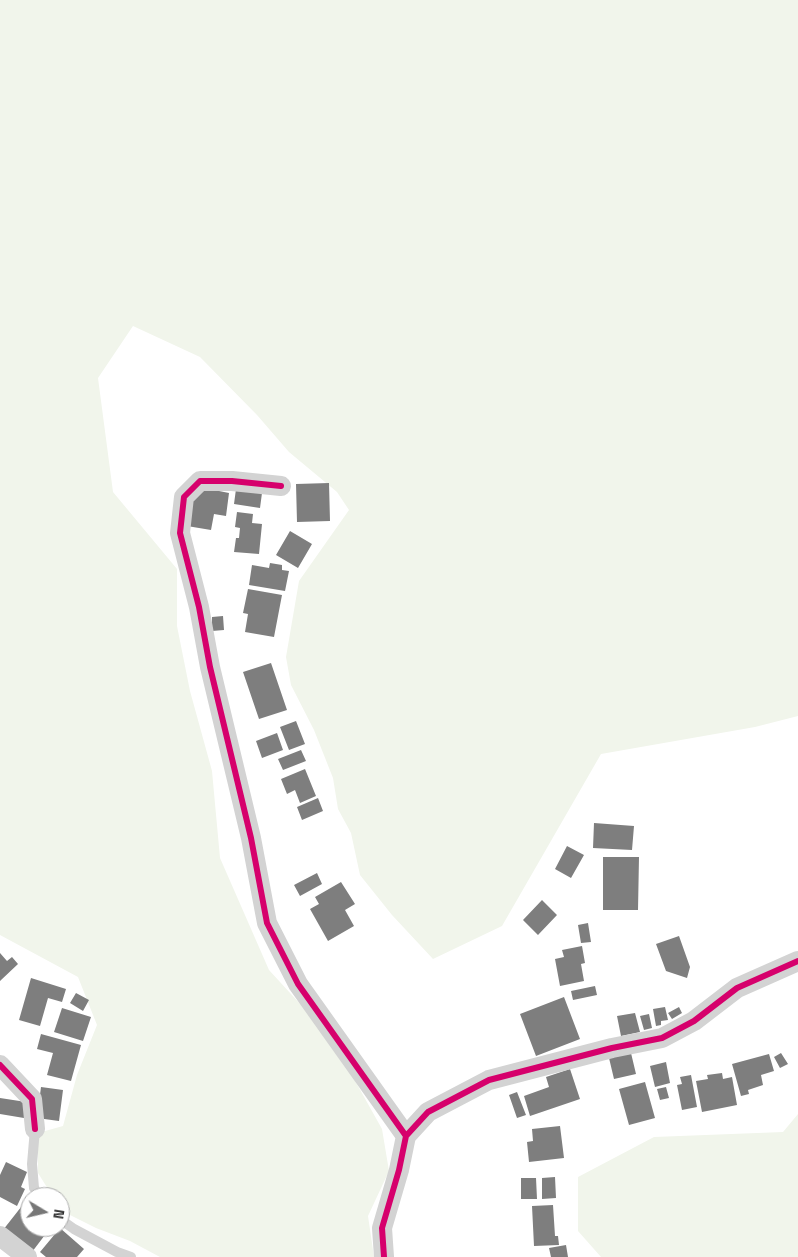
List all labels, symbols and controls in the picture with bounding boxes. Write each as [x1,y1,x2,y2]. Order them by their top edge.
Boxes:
north arrow [20,1187,70,1237]
text: N [49,1208,68,1220]

